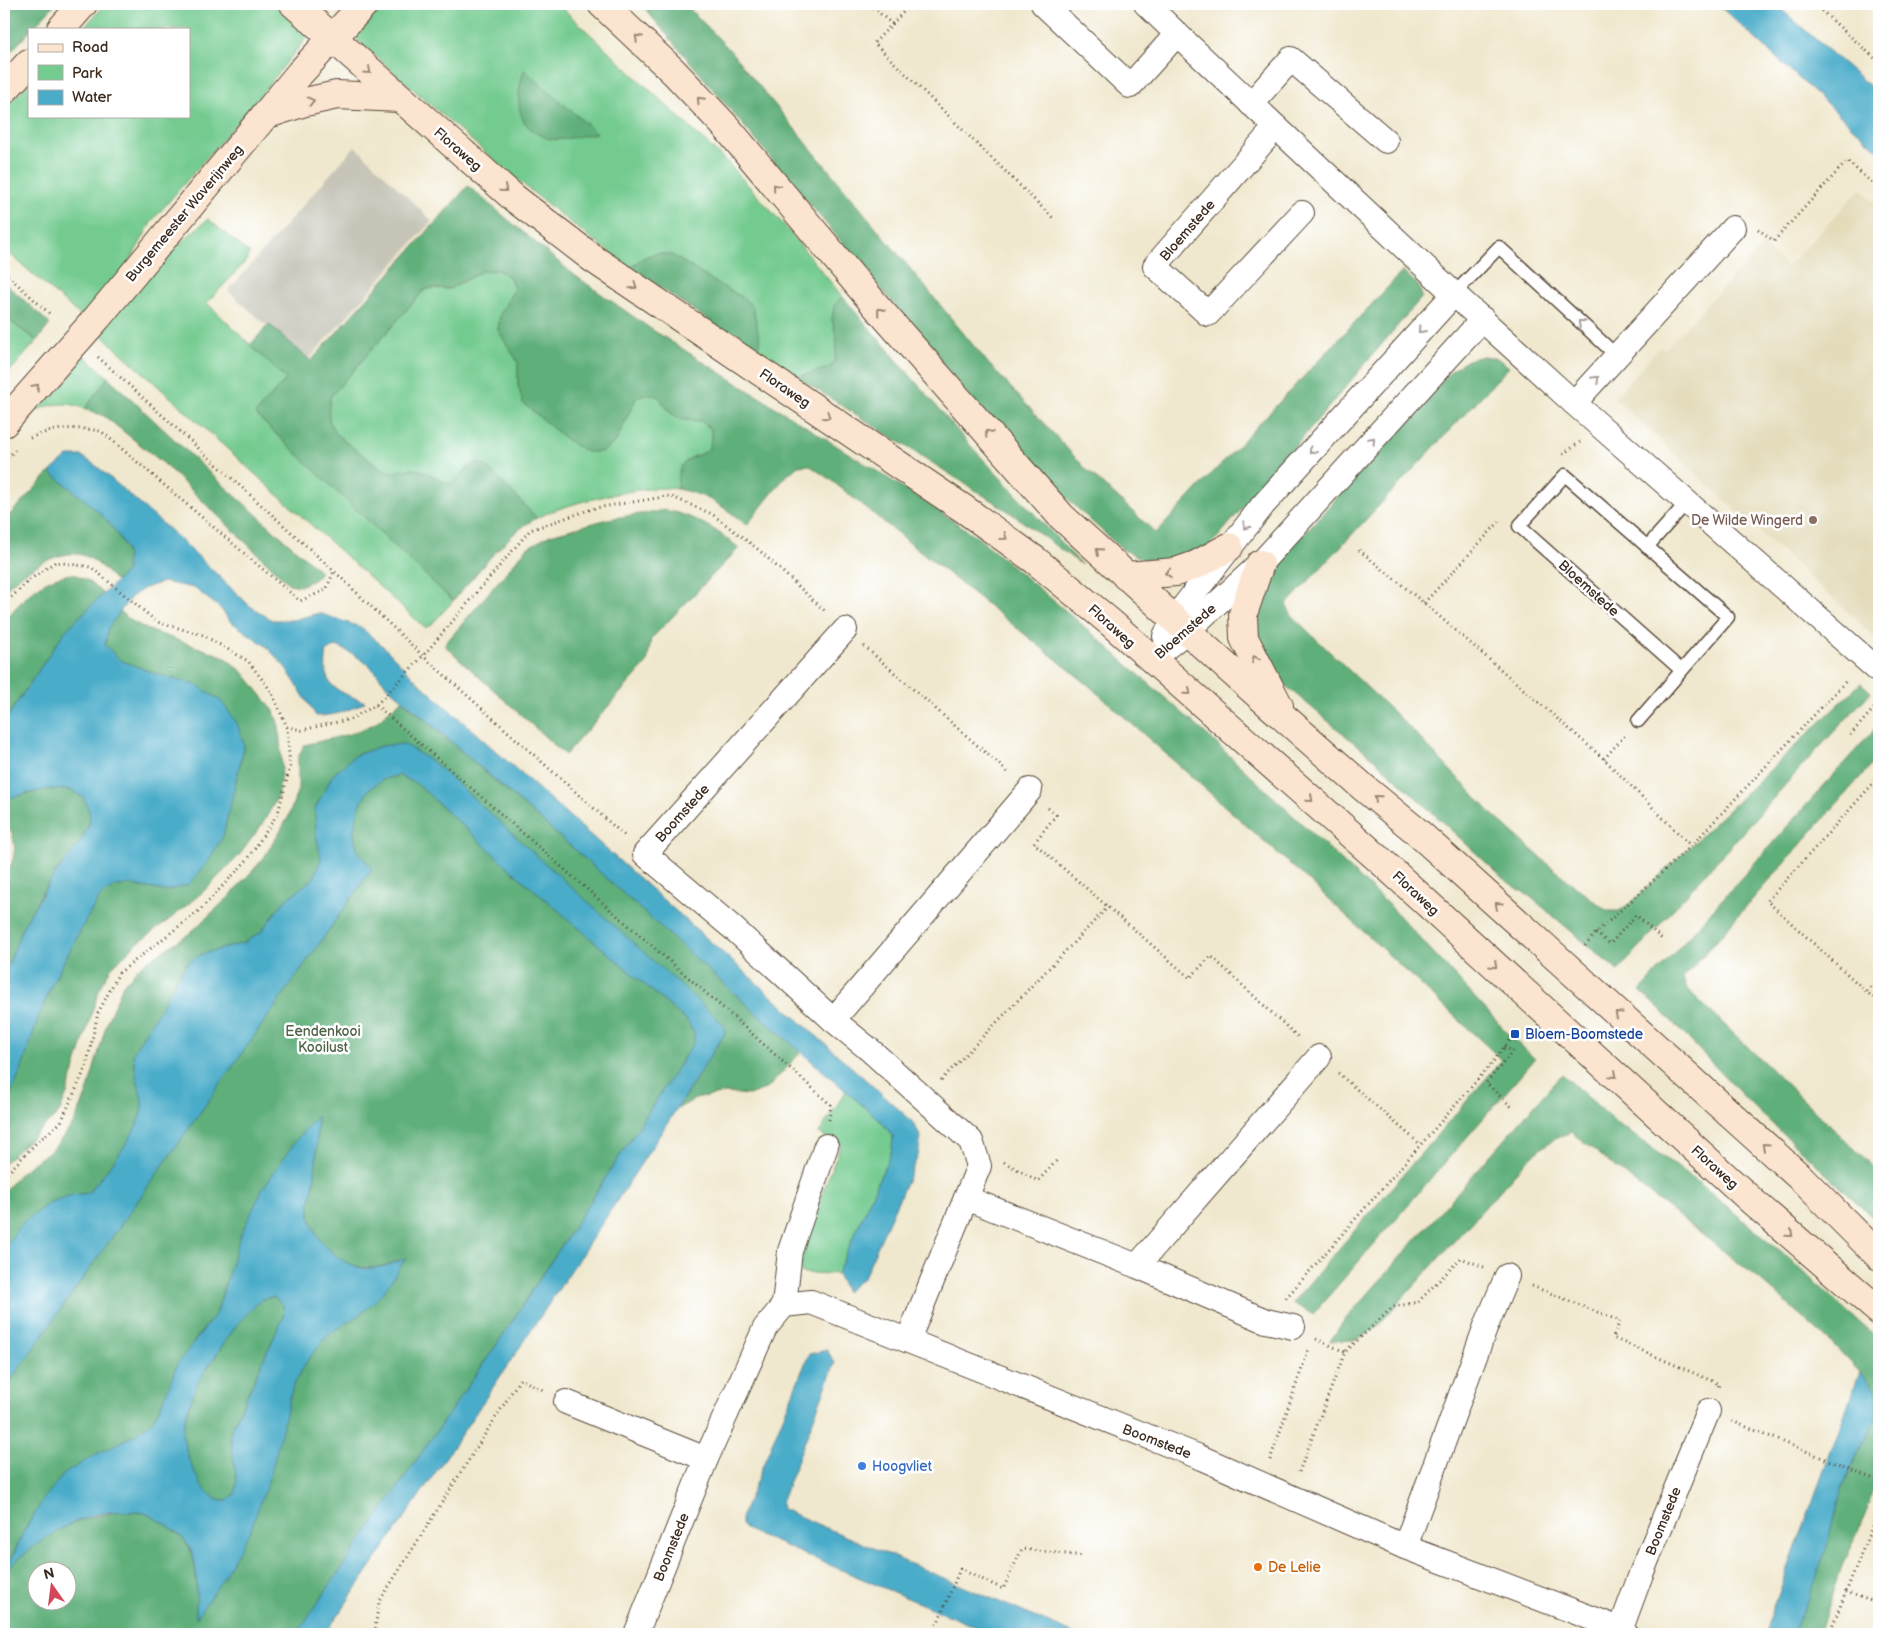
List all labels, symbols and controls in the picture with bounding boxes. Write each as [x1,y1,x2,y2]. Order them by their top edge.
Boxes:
legend [28,28,190,118]
one-way arrow [635,35,644,44]
text: Road [72,38,108,57]
text: Park [72,64,103,83]
one-way arrow [363,65,372,74]
text: Water [72,88,112,107]
one-way arrow [307,96,316,107]
one-way arrow [697,97,706,106]
street label: Floraweg [430,124,485,175]
street label: Burgemeester Waverijnweg [122,141,247,285]
one-way arrow [773,183,782,192]
one-way arrow [498,184,507,193]
street label: Bloemstede [1156,196,1219,265]
one-way arrow [628,280,638,289]
one-way arrow [877,308,886,317]
one-way arrow [1578,320,1587,329]
one-way arrow [1418,325,1427,334]
street label: Floraweg [756,365,813,412]
one-way arrow [1590,376,1599,385]
one-way arrow [30,383,39,392]
one-way arrow [821,410,830,419]
one-way arrow [984,430,993,439]
one-way arrow [1366,437,1375,446]
one-way arrow [1309,445,1318,454]
place label: De Wilde Wingerd [1691,512,1803,529]
marker: De Wilde Wingerd [1807,514,1819,526]
one-way arrow [1242,521,1251,530]
one-way arrow [998,531,1007,540]
one-way arrow [1096,548,1105,557]
street label: Bloemstede [1555,557,1623,620]
one-way arrow [1164,567,1172,578]
street label: Bloemstede [1151,600,1220,663]
street label: Floraweg [1085,601,1139,652]
one-way arrow [1251,655,1261,664]
one-way arrow [1182,687,1191,696]
street label: Boomstede [652,781,713,846]
one-way arrow [1305,793,1314,802]
one-way arrow [1374,795,1383,804]
street label: Floraweg [1389,867,1443,919]
one-way arrow [1494,902,1503,911]
one-way arrow [1488,959,1497,968]
one-way arrow [1615,1011,1624,1020]
park label: Eendenkooi Kooilust [285,1023,361,1056]
place label: Bloem-Boomstede [1525,1026,1643,1043]
marker: Bloem-Boomstede [1509,1028,1521,1040]
one-way arrow [1608,1069,1617,1078]
street label: Floraweg [1688,1142,1742,1193]
one-way arrow [1762,1143,1771,1152]
one-way arrow [1785,1228,1794,1237]
street label: Boomstede [1120,1421,1194,1462]
place label: Hoogvliet [872,1458,933,1475]
marker: Hoogvliet [856,1460,868,1472]
street label: Boomstede [1642,1484,1685,1558]
street label: Boomstede [650,1510,693,1584]
place label: De Lelie [1268,1559,1321,1576]
north arrow [28,1560,78,1610]
marker: De Lelie [1252,1561,1264,1573]
text: N [42,1564,56,1583]

